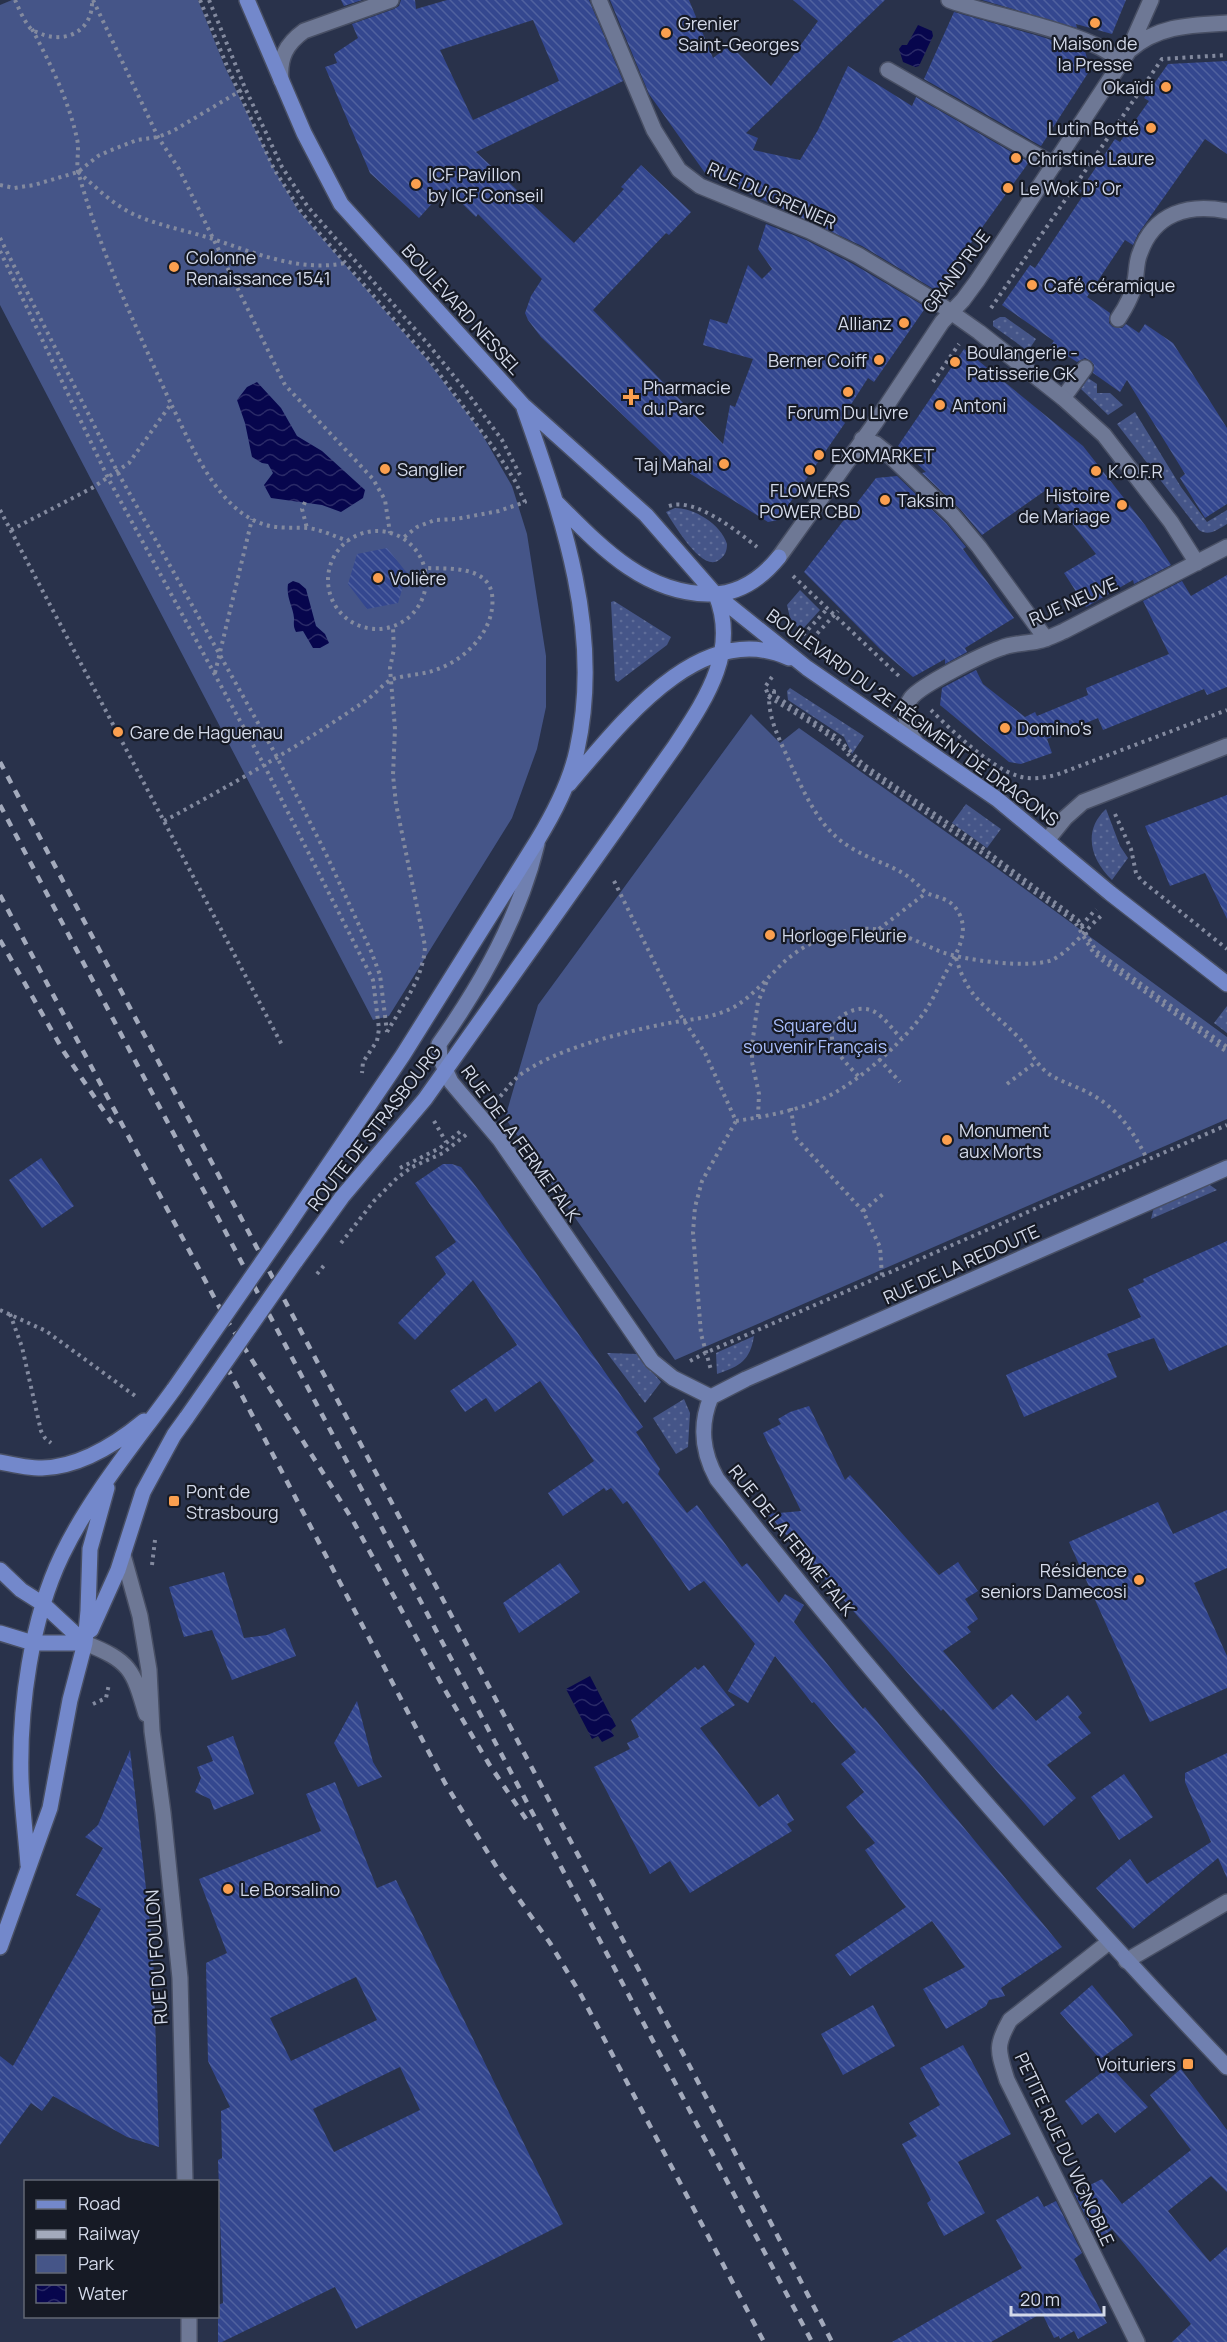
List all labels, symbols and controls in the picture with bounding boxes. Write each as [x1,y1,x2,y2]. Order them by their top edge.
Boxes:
place label: Grenier Saint-Georges [678,11,799,56]
marker: Maison de la Presse [1088,16,1102,30]
marker: Grenier Saint-Georges [659,26,673,40]
place label: Maison de la Presse [1053,31,1137,76]
place label: Okaïdi [1103,75,1154,99]
marker: Okaïdi [1159,80,1173,94]
place label: Lutin Botté [1048,116,1139,140]
marker: Lutin Botté [1144,121,1158,135]
place label: Christine Laure [1028,146,1155,170]
marker: Christine Laure [1009,151,1023,165]
street label: RUE DU GRENIER [704,156,840,234]
place label: ICF Pavillon by ICF Conseil [428,162,544,207]
place label: Le Wok D‘ Or [1020,176,1122,200]
marker: ICF Pavillon by ICF Conseil [409,177,423,191]
marker: Le Wok D‘ Or [1001,181,1015,195]
street label: GRAND'RUE [917,225,995,317]
street label: BOULEVARD NESSEL [397,238,527,380]
place label: Colonne Renaissance 1541 [186,245,331,290]
marker: Colonne Renaissance 1541 [167,260,181,274]
place label: Café céramique [1044,273,1175,297]
marker: Café céramique [1025,278,1039,292]
place label: Allianz [838,311,892,335]
marker: Allianz [897,316,911,330]
place label: Boulangerie - Patisserie GK [967,340,1078,385]
place label: Berner Coiff [768,348,867,372]
marker: Berner Coiff [872,353,886,367]
marker: Boulangerie - Patisserie GK [948,355,962,369]
place label: Pharmacie du Parc [643,375,731,420]
marker: Forum Du Livre [841,385,855,399]
marker: Pharmacie du Parc [624,390,638,404]
place label: Antoni [952,393,1007,417]
marker: Antoni [933,398,947,412]
place label: Forum Du Livre [787,400,909,424]
place label: EXOMARKET [831,443,934,467]
marker: EXOMARKET [812,448,826,462]
place label: Taj Mahal [634,452,712,476]
place label: Sanglier [397,457,465,481]
marker: Taj Mahal [717,457,731,471]
place label: K.O.F.R [1108,459,1163,483]
marker: Sanglier [378,462,392,476]
marker: FLOWERS POWER CBD [803,463,817,477]
marker: K.O.F.R [1089,464,1103,478]
place label: FLOWERS POWER CBD [759,478,861,523]
place label: Histoire de Mariage [1018,483,1110,528]
place label: Taksim [897,488,954,512]
marker: Taksim [878,493,892,507]
marker: Histoire de Mariage [1115,498,1129,512]
place label: Volière [390,566,446,590]
marker: Volière [371,571,385,585]
street label: RUE NEUVE [1025,571,1121,631]
street label: BOULEVARD DU 2E RÉGIMENT DE DRAGONS [762,603,1064,831]
place label: Domino's [1017,716,1092,740]
place label: Gare de Haguenau [130,720,283,744]
marker: Domino's [998,721,1012,735]
marker: Gare de Haguenau [111,725,125,739]
place label: Horloge Fleurie [782,923,907,947]
marker: Horloge Fleurie [763,928,777,942]
park label: Square du souvenir Français [743,1013,887,1058]
street label: ROUTE DE STRASBOURG [302,1040,446,1216]
street label: RUE DE LA FERME FALK [456,1060,586,1226]
place label: Monument aux Morts [959,1118,1050,1163]
marker: Monument aux Morts [940,1133,954,1147]
street label: RUE DE LA REDOUTE [879,1219,1043,1309]
street label: RUE DE LA FERME FALK [724,1459,861,1621]
place label: Pont de Strasbourg [186,1479,279,1524]
marker: Pont de Strasbourg [167,1494,181,1508]
place label: Résidence seniors Damecosi [981,1558,1127,1603]
marker: Résidence seniors Damecosi [1132,1573,1146,1587]
place label: Le Borsalino [240,1877,340,1901]
marker: Le Borsalino [221,1882,235,1896]
street label: RUE DU FOULON [139,1889,173,2025]
street label: PETITE RUE DU VIGNOBLE [1010,2049,1120,2249]
place label: Voituriers [1097,2052,1176,2076]
marker: Voituriers [1181,2057,1195,2071]
legend [24,2180,219,2318]
text: Road [78,2191,121,2215]
text: Railway [78,2221,140,2245]
text: Park [78,2251,115,2275]
scale bar [1011,2279,1104,2317]
text: Water [78,2281,128,2305]
text: 20 m [1020,2287,1060,2311]

